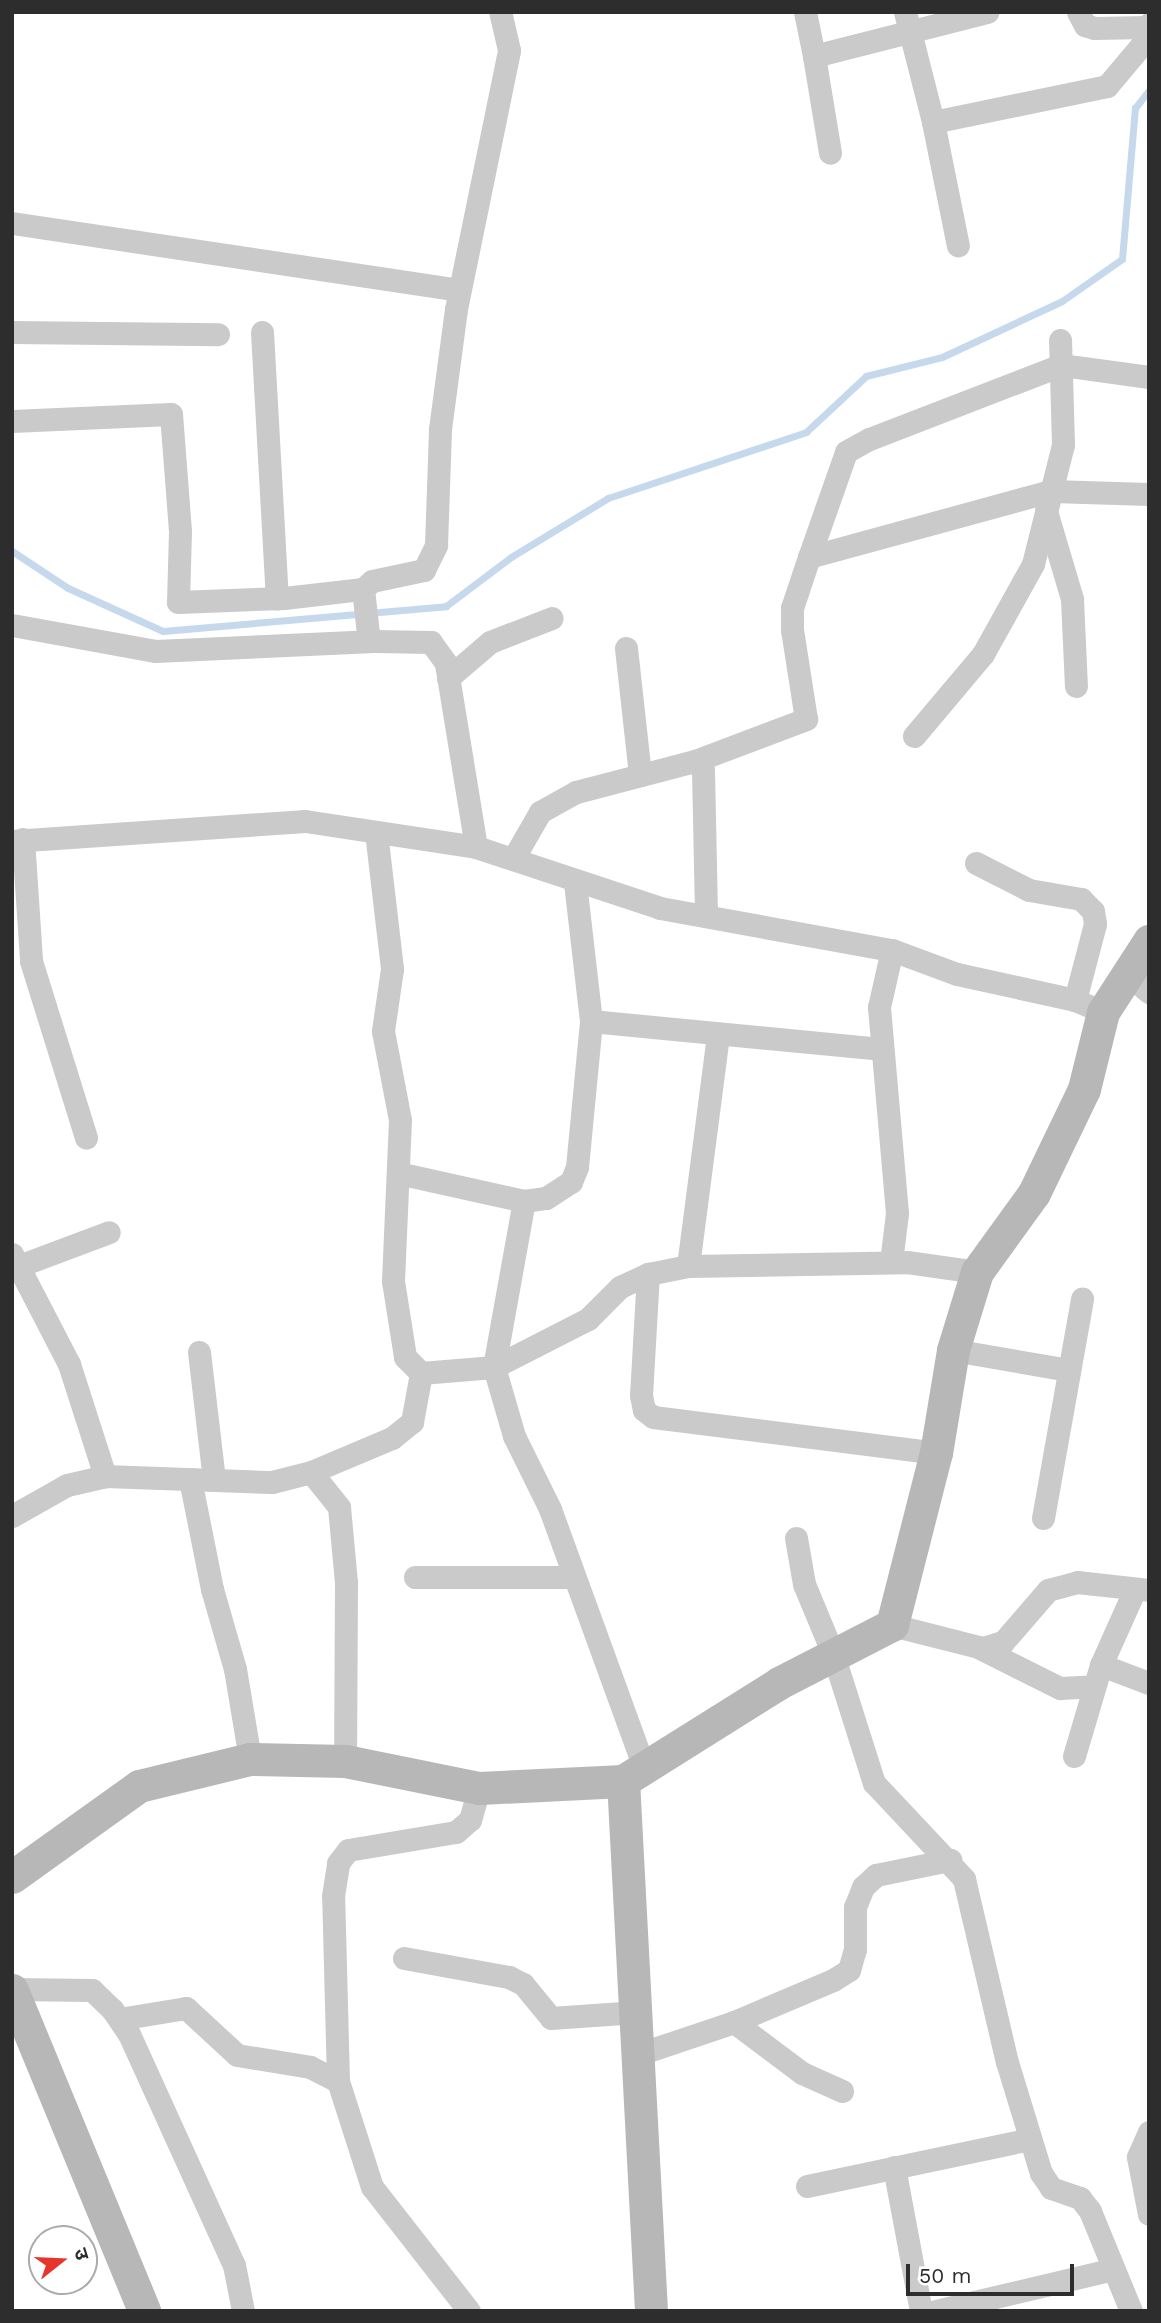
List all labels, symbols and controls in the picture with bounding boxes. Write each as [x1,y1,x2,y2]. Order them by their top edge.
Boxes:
north arrow [28,2225,98,2295]
text: उ [69,2245,94,2263]
scale bar [909,2250,1077,2294]
text: 50 m [919,2263,971,2288]

